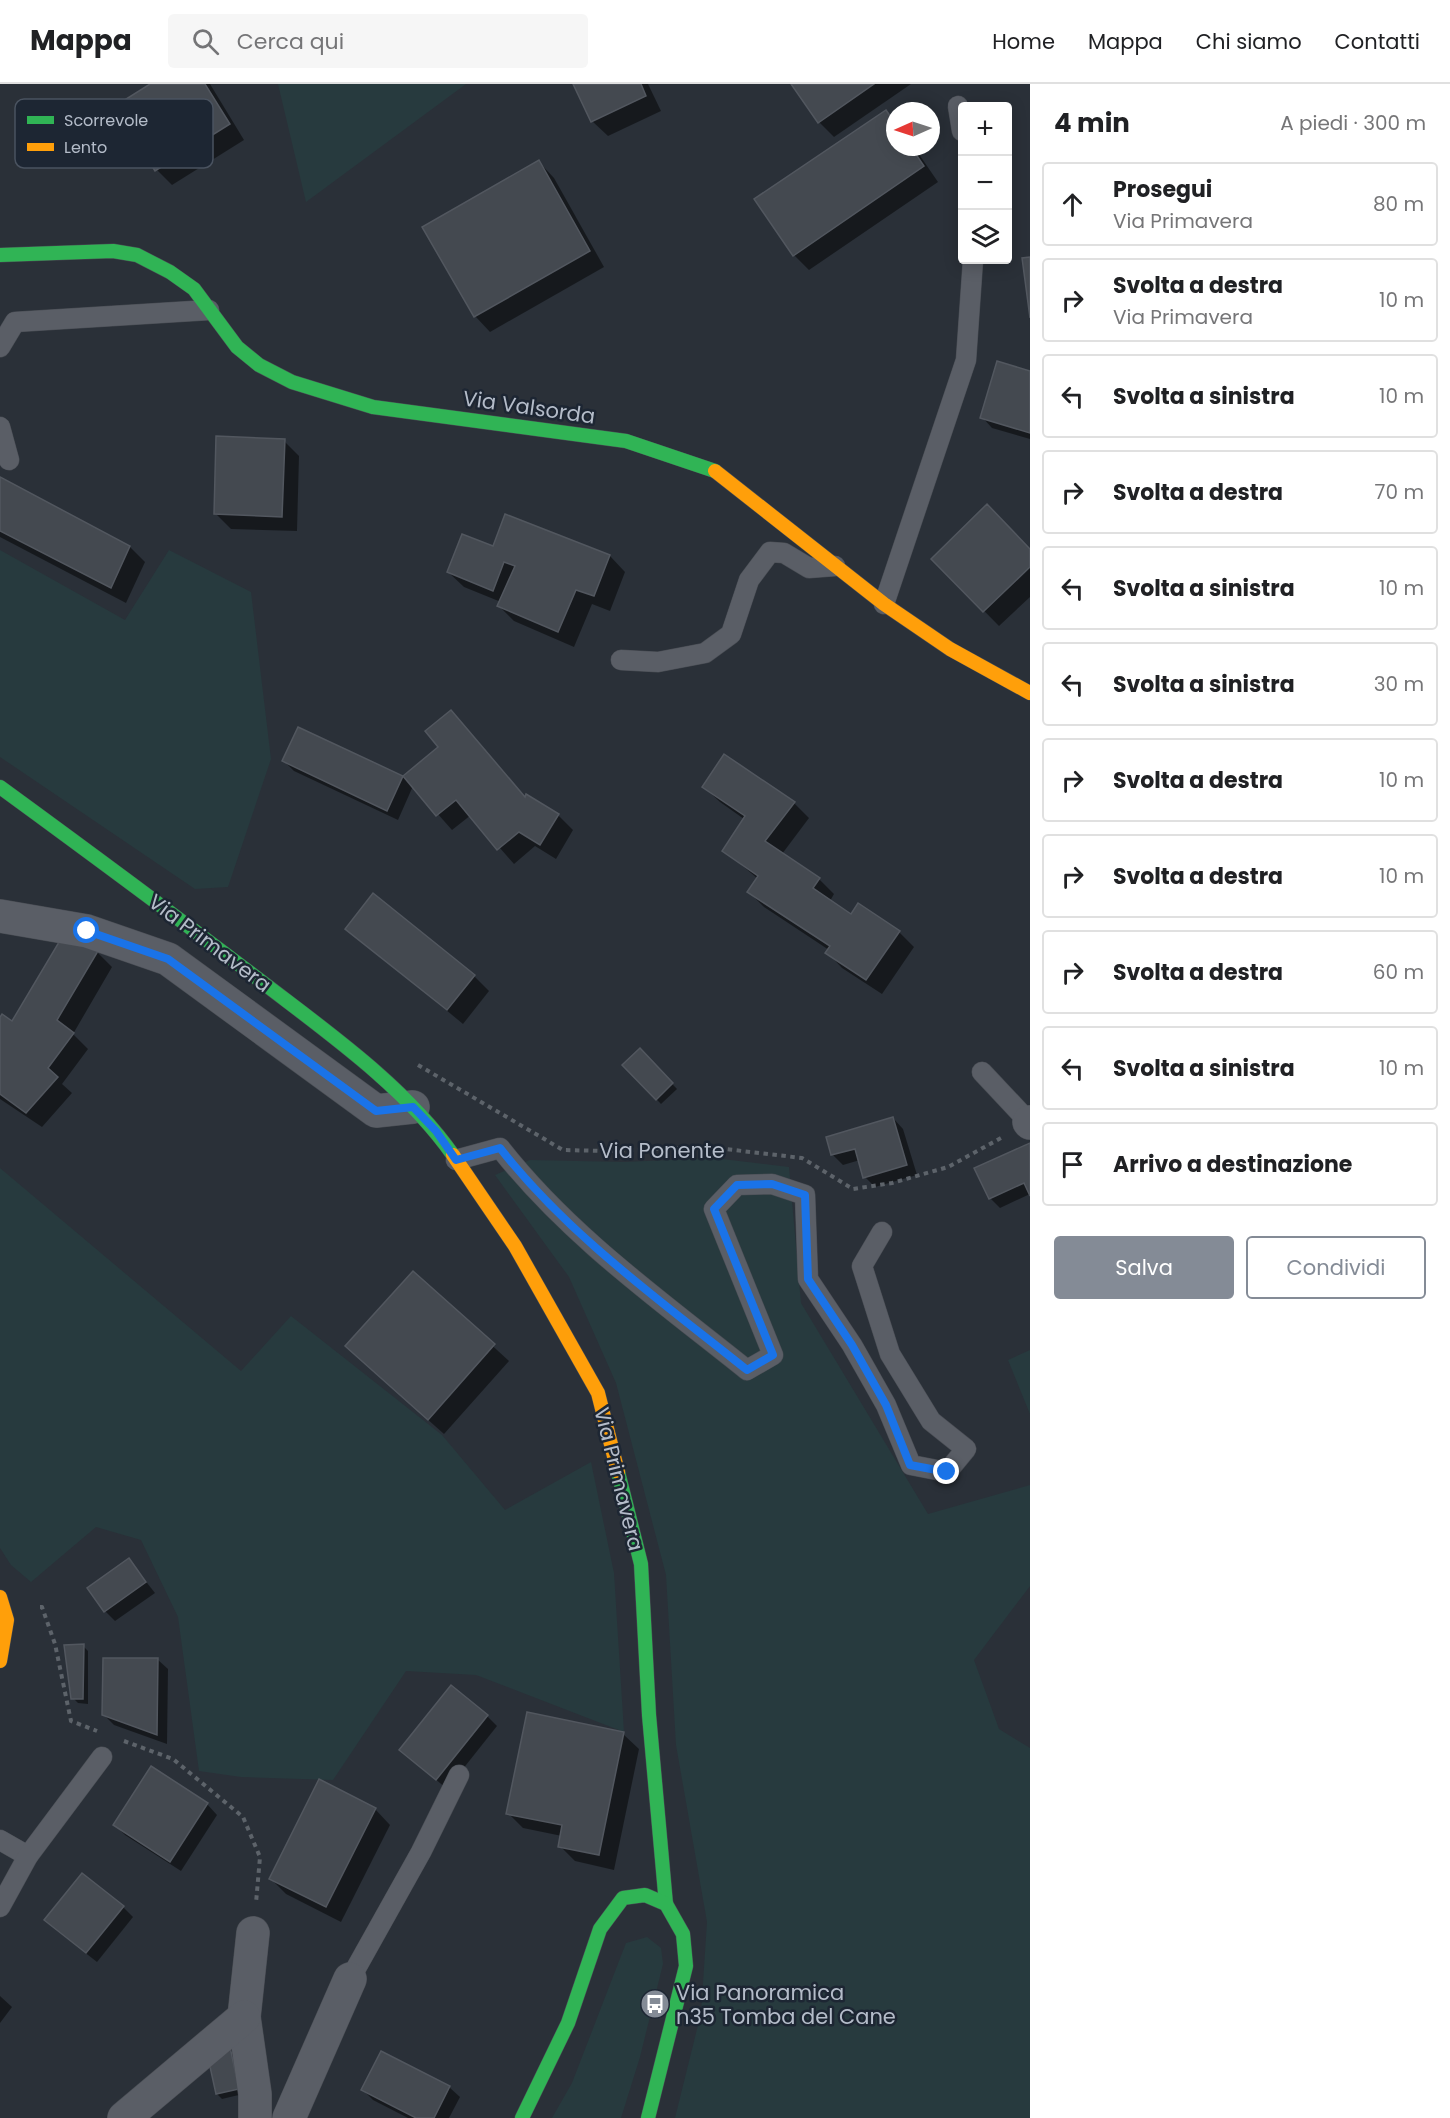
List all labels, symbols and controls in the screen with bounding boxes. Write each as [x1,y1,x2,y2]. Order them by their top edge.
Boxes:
search box [168,14,588,68]
text: Mappa [30,21,132,60]
icon: search [189,25,222,58]
text: Cerca qui [237,26,344,57]
text: Home [992,27,1055,56]
text: Mappa [1088,27,1163,56]
text: Chi siamo [1196,27,1302,56]
text: Contatti [1335,27,1420,56]
legend [15,99,213,168]
north arrow [886,102,940,156]
map controls [958,102,1012,264]
button: + [958,102,1012,156]
text: 4 min [1054,105,1130,141]
text: Scorrevole [64,109,148,132]
text: A piedi · 300 m [1280,109,1426,137]
text: Lento [64,136,107,159]
button: − [958,156,1012,210]
text: Prosegui [1113,174,1212,205]
icon: ahead [1056,188,1089,221]
text: 80 m [1373,190,1424,218]
text: Via Primavera [1113,207,1253,235]
button: layers [958,210,1012,264]
text: Svolta a destra [1113,270,1283,301]
icon: right [1056,284,1089,317]
text: 10 m [1379,286,1424,314]
text: Via Primavera [1113,303,1253,331]
icon: left [1056,380,1089,413]
text: Svolta a sinistra [1113,381,1295,412]
text: 10 m [1379,382,1424,410]
street label: Via Valsorda [461,383,597,431]
icon: right [1056,476,1089,509]
text: Svolta a destra [1113,477,1283,508]
text: 70 m [1375,478,1424,506]
icon: left [1056,572,1089,605]
text: Svolta a sinistra [1113,573,1295,604]
text: 10 m [1379,574,1424,602]
icon: left [1056,668,1089,701]
text: Svolta a sinistra [1113,669,1295,700]
text: 30 m [1374,670,1424,698]
icon: right [1056,764,1089,797]
text: Svolta a destra [1113,765,1283,796]
text: 10 m [1379,766,1424,794]
icon: right [1056,860,1089,893]
text: Svolta a destra [1113,861,1283,892]
text: 10 m [1379,862,1424,890]
street label: Via Primavera [143,887,277,999]
route start [73,917,99,943]
icon: right [1056,956,1089,989]
text: Svolta a destra [1113,957,1283,988]
text: 60 m [1373,958,1424,986]
icon: left [1056,1052,1089,1085]
text: Svolta a sinistra [1113,1053,1295,1084]
text: 10 m [1379,1054,1424,1082]
street label: Via Ponente [599,1136,725,1165]
icon: arrive [1056,1148,1089,1181]
text: Arrivo a destinazione [1113,1149,1352,1180]
button: Salva [1054,1236,1234,1299]
button: Condividi [1246,1236,1426,1299]
street label: Via Primavera [587,1404,651,1554]
route end [933,1458,959,1484]
place label: Via Panoramica n35 Tomba del Cane [676,1978,896,2031]
bus stop icon: Via Panoramica n35 Tomba del Cane [639,1988,671,2020]

